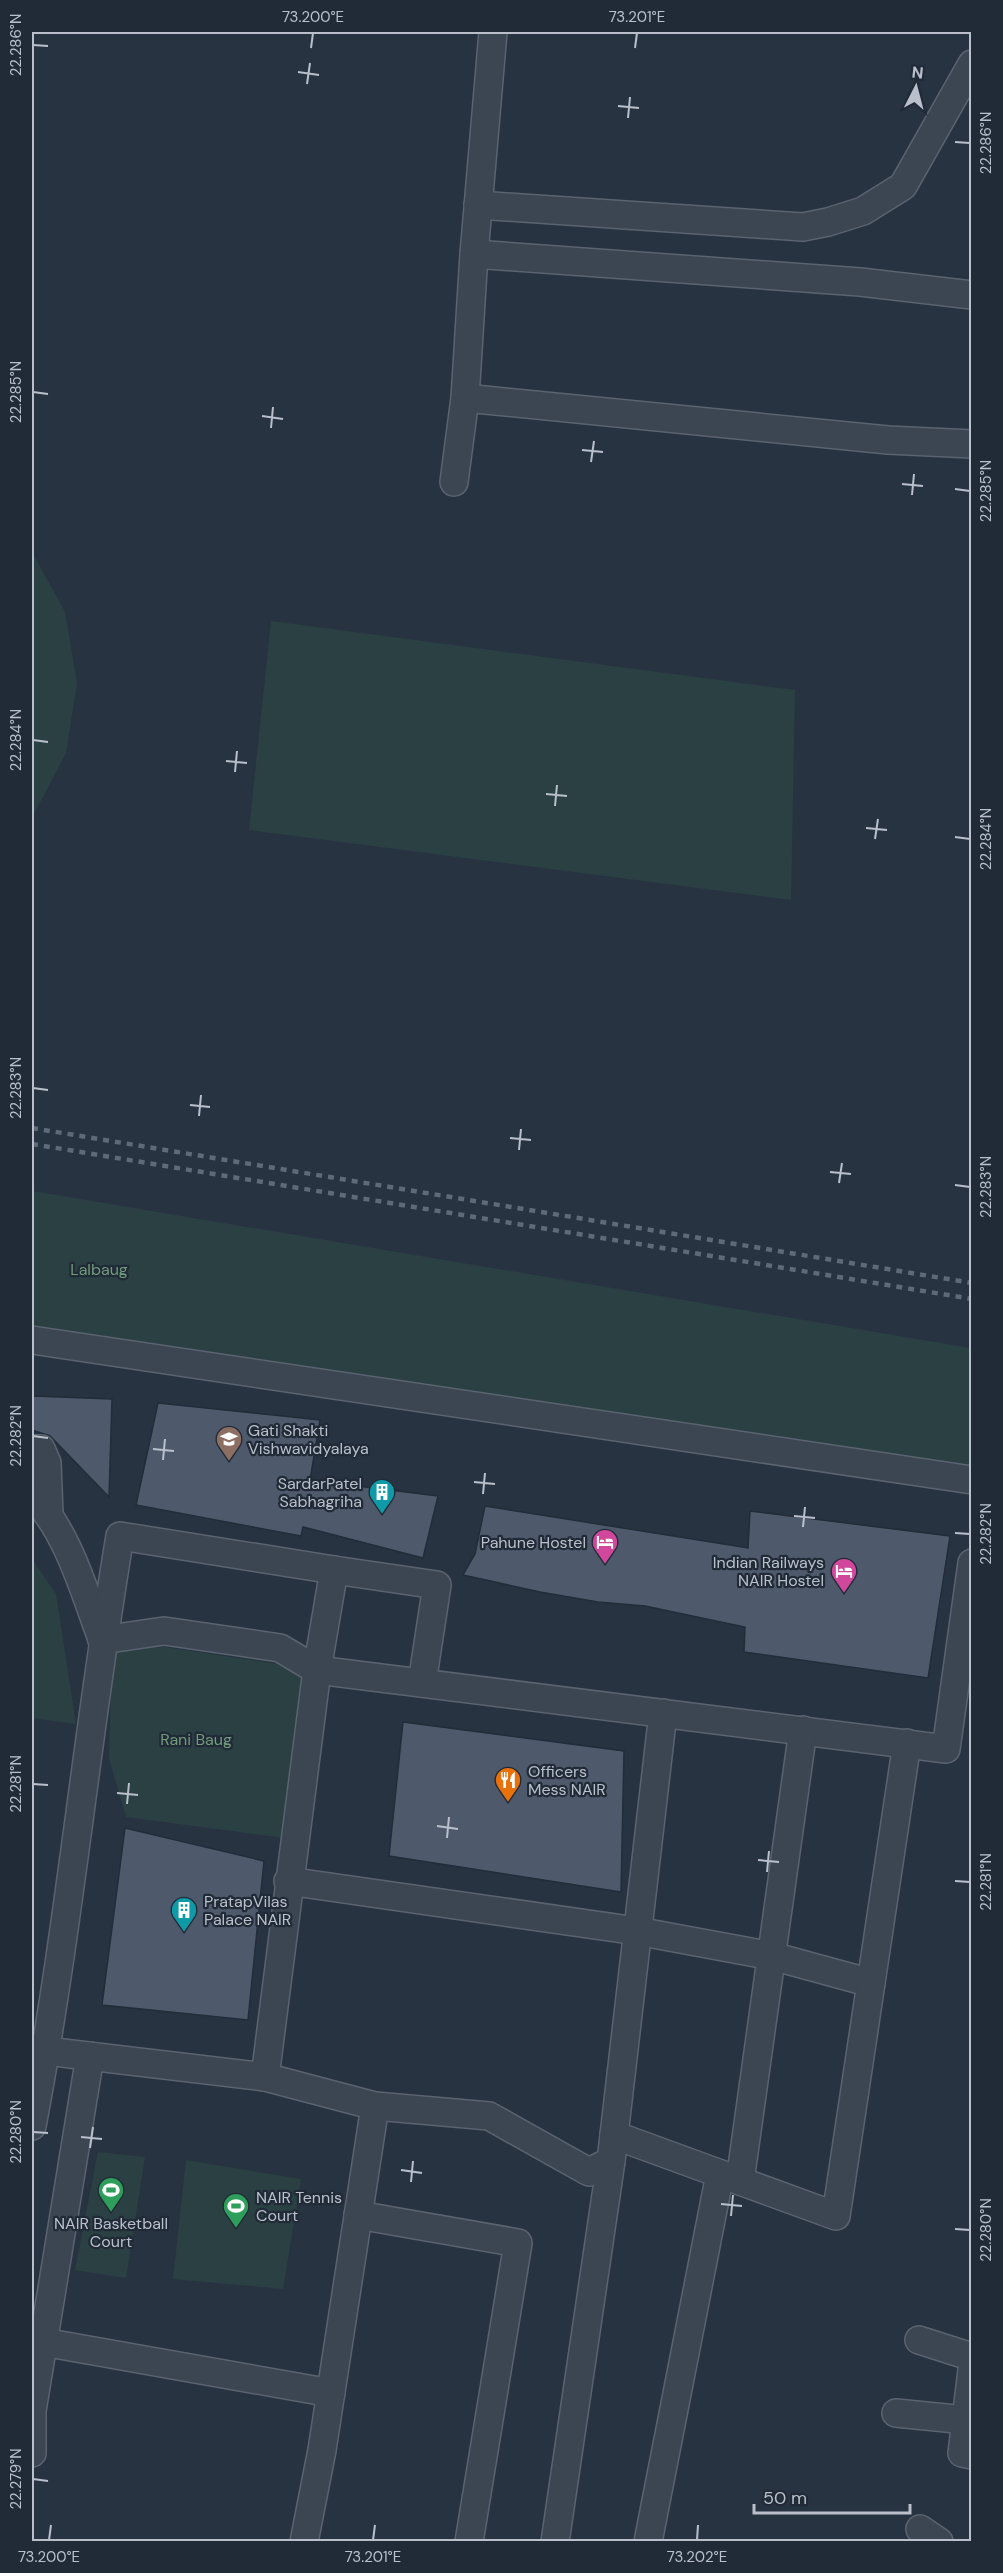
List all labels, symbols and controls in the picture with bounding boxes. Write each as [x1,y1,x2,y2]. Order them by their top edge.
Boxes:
text: 73.200°E [282,7,344,27]
text: 73.201°E [609,7,665,27]
text: 22.286°N [6,14,26,76]
north arrow [886,57,946,117]
text: N [911,62,924,84]
text: 22.286°N [976,112,996,174]
text: 22.285°N [6,361,26,423]
text: 22.285°N [976,460,996,522]
text: 22.284°N [6,709,26,771]
text: 22.284°N [976,808,996,870]
text: 22.283°N [6,1057,26,1119]
text: 22.283°N [976,1156,996,1218]
park label: Lalbaug [70,1259,128,1280]
text: 22.282°N [6,1405,26,1467]
place label: Gati Shakti Vishwavidyalaya [248,1420,369,1459]
school or university icon: Gati Shakti Vishwavidyalaya [214,1424,244,1462]
place label: SardarPatel Sabhagriha [278,1473,362,1512]
building icon: SardarPatel Sabhagriha [367,1477,397,1515]
text: 22.282°N [976,1503,996,1565]
hotel icon: Pahune Hostel [590,1527,620,1565]
place label: Pahune Hostel [481,1532,586,1553]
place label: Indian Railways NAIR Hostel [713,1552,824,1591]
hotel icon: Indian Railways NAIR Hostel [829,1556,859,1594]
park label: Rani Baug [160,1729,232,1750]
text: 22.281°N [6,1755,26,1813]
place label: Officers Mess NAIR [528,1761,606,1800]
restaurant icon: Officers Mess NAIR [493,1765,523,1803]
text: 22.281°N [976,1853,996,1911]
place label: PratapVilas Palace NAIR [204,1891,291,1930]
building icon: PratapVilas Palace NAIR [169,1895,199,1933]
text: 22.280°N [6,2100,26,2164]
sports icon: NAIR Basketball Court [96,2175,126,2213]
place label: NAIR Tennis Court [256,2187,342,2226]
sports icon: NAIR Tennis Court [221,2191,251,2229]
text: 22.280°N [976,2198,996,2262]
place label: NAIR Basketball Court [54,2213,168,2252]
text: 22.279°N [6,2448,26,2510]
scale bar [754,2477,910,2515]
text: 50 m [763,2486,807,2510]
text: 73.200°E [18,2547,80,2567]
text: 73.201°E [345,2547,401,2567]
text: 73.202°E [667,2547,727,2567]

